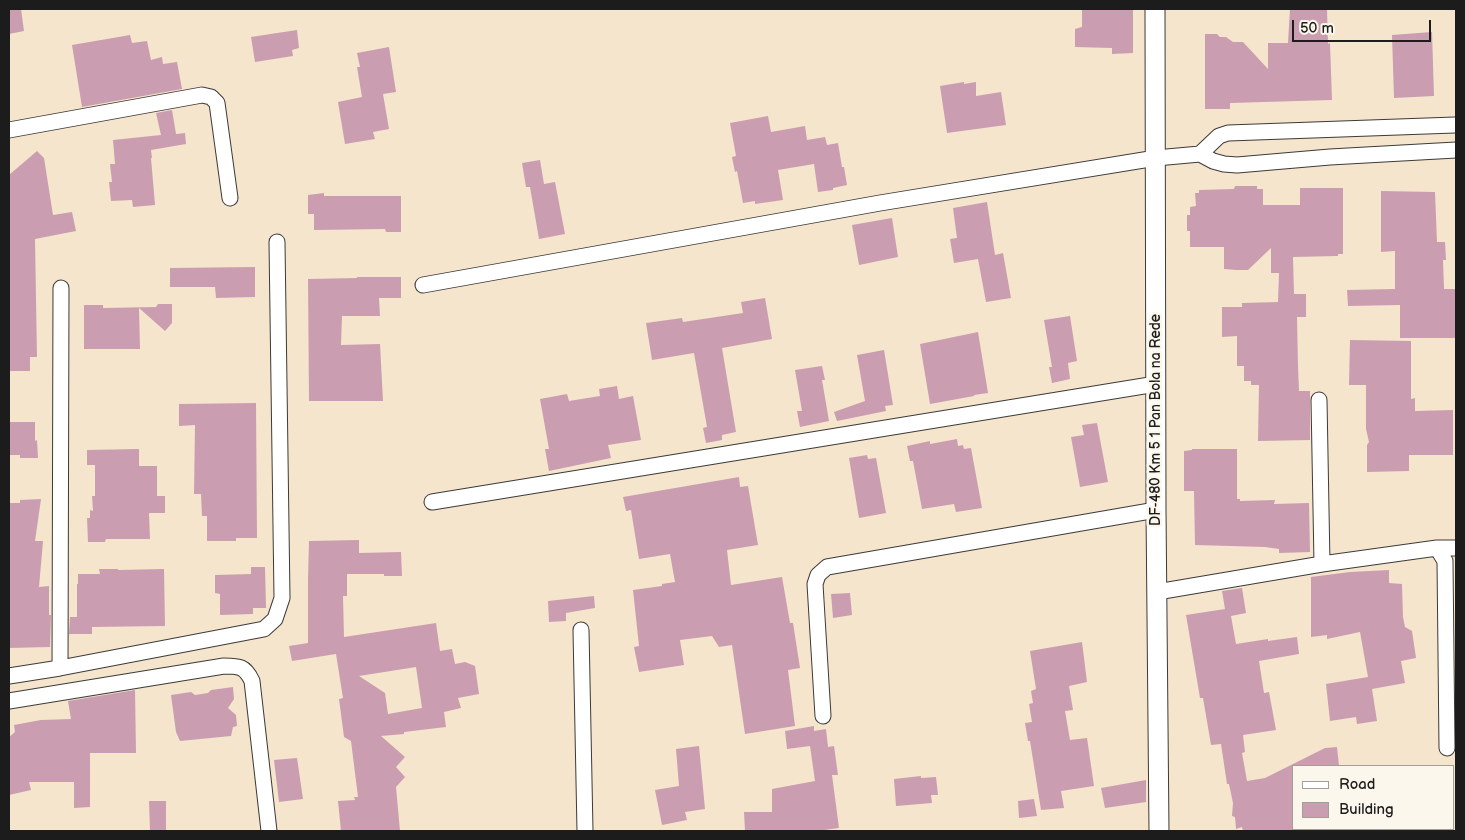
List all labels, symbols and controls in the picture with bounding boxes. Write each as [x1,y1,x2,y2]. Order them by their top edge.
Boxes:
scale bar [1295,10,1434,42]
text: 50 m [1300,19,1334,38]
street label: DF-480 Km 5 1 Pan Bola na Rede [1148,314,1164,526]
legend [1292,765,1455,830]
text: Road [1339,775,1375,794]
text: Building [1339,800,1394,819]

